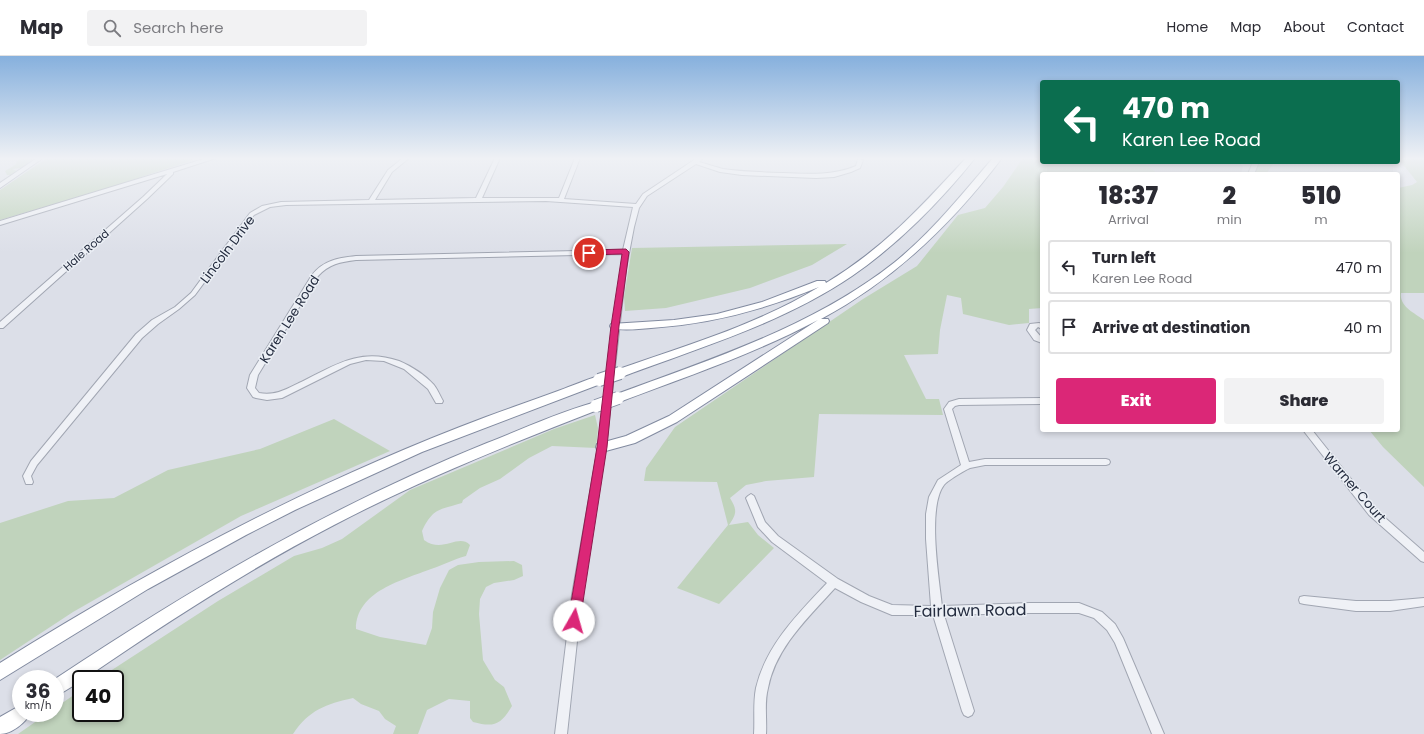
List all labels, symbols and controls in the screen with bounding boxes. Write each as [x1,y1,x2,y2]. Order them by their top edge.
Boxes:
search box [87,10,367,46]
text: Map [20,14,63,41]
icon: search [101,17,123,39]
text: Search here [133,17,224,38]
text: Home [1166,17,1208,37]
text: Map [1230,17,1261,37]
text: About [1283,17,1325,37]
text: Contact [1347,17,1404,37]
text: 470 m [1122,89,1210,128]
icon: left [1056,96,1108,148]
text: Karen Lee Road [1122,127,1261,152]
text: 18:37 [1099,179,1158,212]
text: 2 [1222,179,1236,212]
text: 510 [1300,179,1341,212]
text: Arrival [1108,210,1149,229]
text: min [1217,210,1242,229]
text: m [1314,210,1328,229]
street label: Lincoln Drive [195,211,259,287]
street label: Hale Road [60,226,112,274]
pin [572,236,606,270]
icon: arrive [578,242,600,264]
text: Turn left [1092,247,1156,268]
icon: left [1058,256,1080,278]
text: 470 m [1335,257,1382,278]
text: Karen Lee Road [1092,269,1192,288]
street label: Karen Lee Road [255,272,324,367]
icon: arrive [1058,316,1080,338]
text: Arrive at destination [1092,317,1250,338]
text: 40 m [1344,317,1382,338]
button: Exit [1056,378,1216,424]
button: Share [1224,378,1384,424]
street label: Warner Court [1319,448,1391,527]
street label: Fairlawn Road [913,598,1027,623]
position arrow [553,600,595,642]
speed limit sign: 40 [72,670,124,722]
text: 36 [26,677,50,705]
text: km/h [25,698,51,713]

